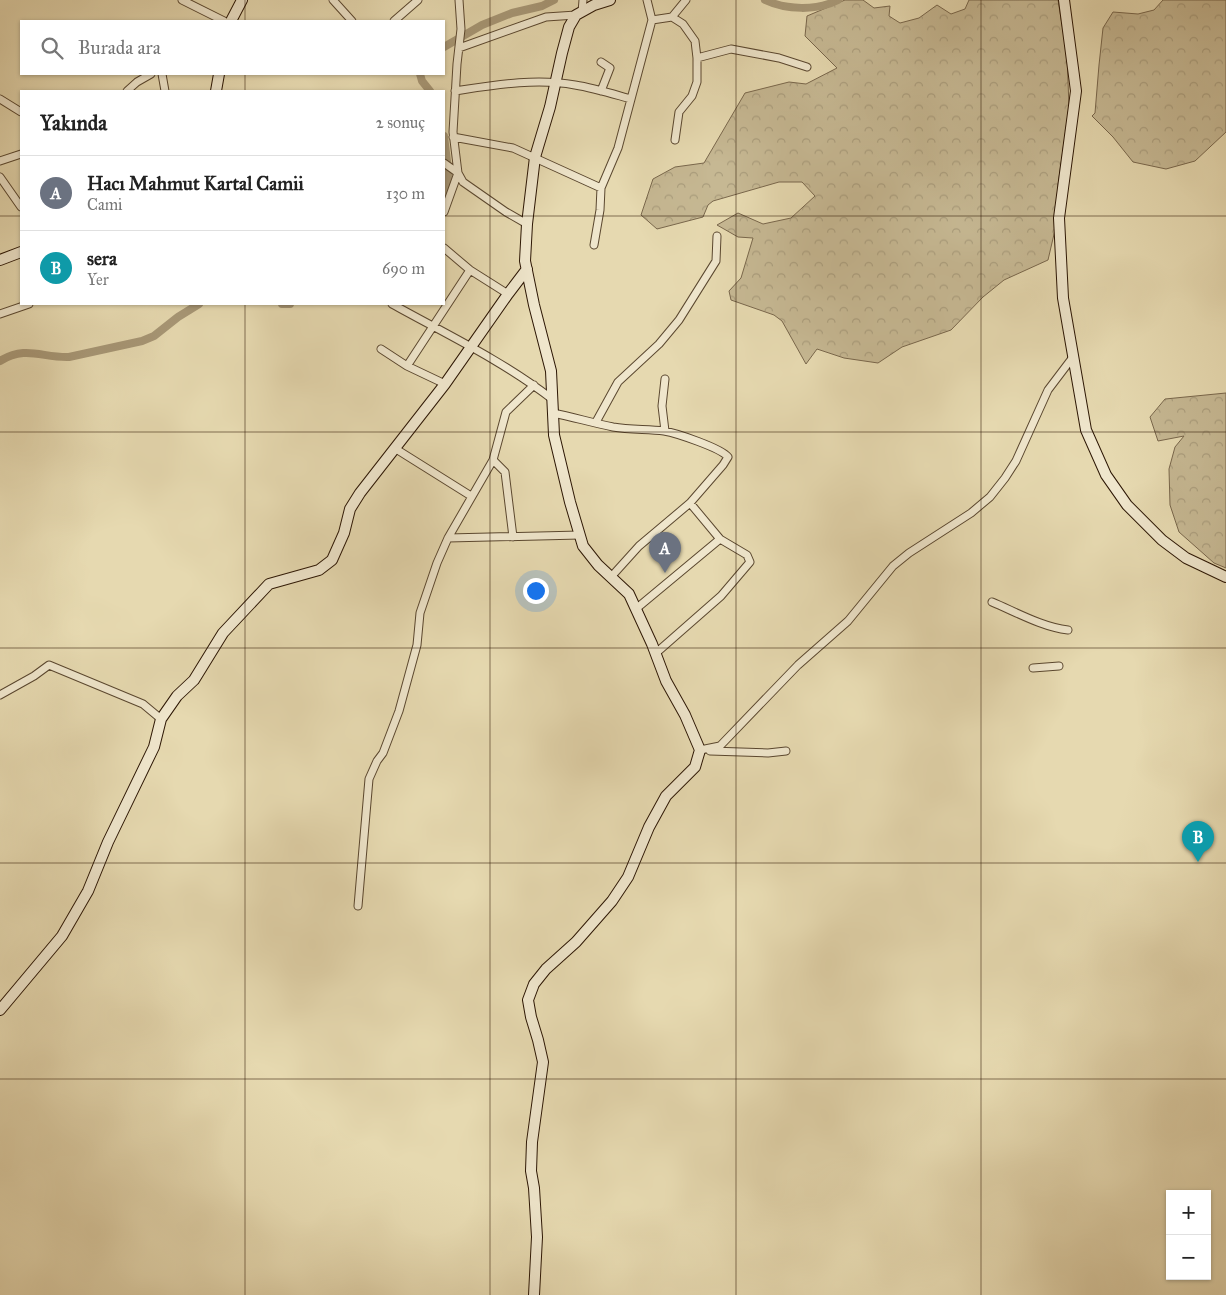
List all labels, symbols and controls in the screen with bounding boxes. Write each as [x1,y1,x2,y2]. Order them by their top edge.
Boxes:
search box [20,20,445,75]
icon: search [38,34,66,62]
text: Burada ara [78,36,161,59]
text: Yakında [40,110,107,136]
text: 2 sonuç [376,113,425,132]
text: Hacı Mahmut Kartal Camii [87,172,304,195]
text: A [51,184,61,203]
text: 130 m [386,184,425,203]
text: Cami [87,195,123,214]
text: sera [87,247,117,270]
text: B [51,259,61,278]
text: 690 m [382,259,425,278]
text: Yer [87,270,109,289]
pin: A [649,532,681,573]
your location [523,578,549,604]
pin: B [1182,821,1214,862]
map controls [1166,1190,1211,1280]
button: + [1166,1190,1211,1235]
button: − [1166,1235,1211,1280]

